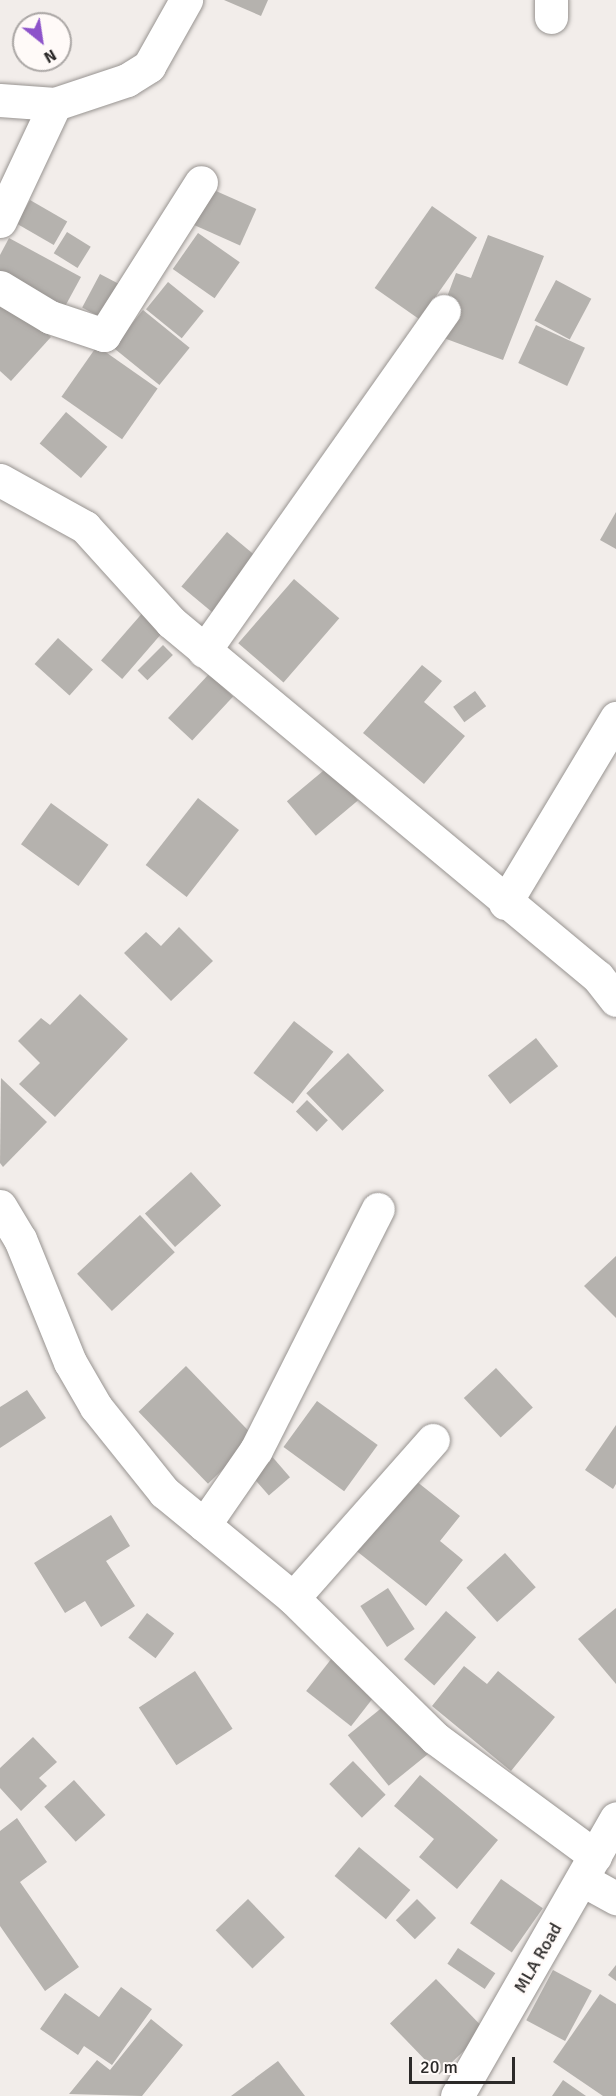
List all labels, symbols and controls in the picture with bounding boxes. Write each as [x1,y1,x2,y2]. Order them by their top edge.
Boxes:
north arrow [12,12,72,72]
text: N [40,44,60,67]
street label: MLA Road [509,1919,567,1997]
scale bar [412,2045,518,2083]
text: 20 m [420,2056,458,2078]

